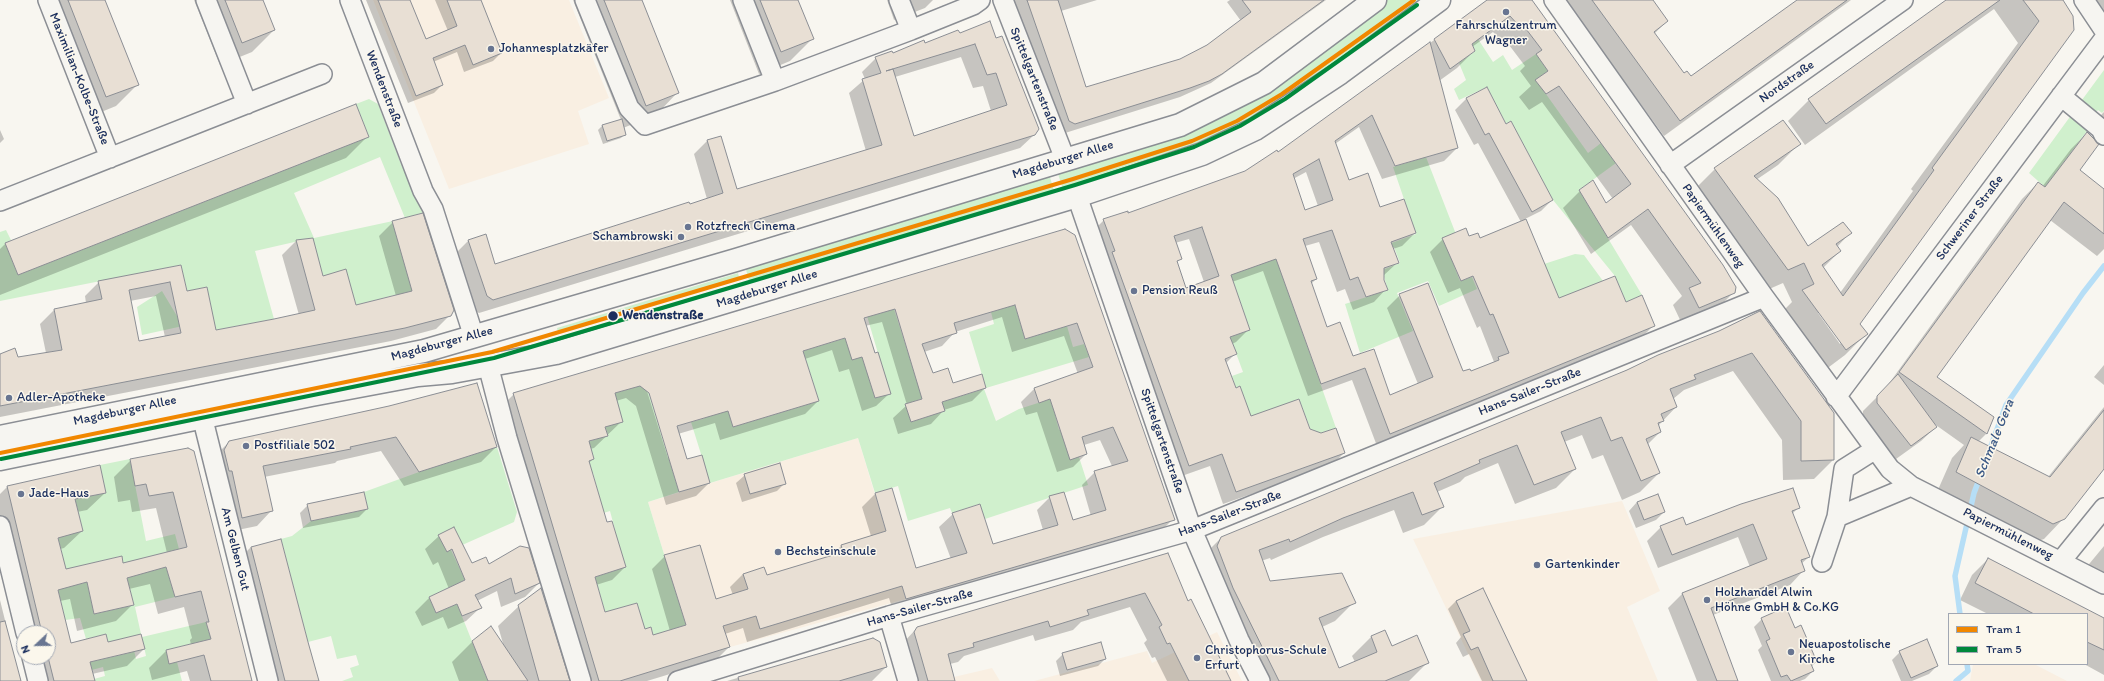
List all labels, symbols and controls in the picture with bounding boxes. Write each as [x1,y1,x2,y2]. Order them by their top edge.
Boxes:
marker: Fahrschulzentrum Wagner [1501,7,1511,17]
street label: Maximilian-Kolbe-Straße [45,11,113,147]
place label: Fahrschulzentrum Wagner [1455,18,1557,49]
street label: Spittelgartenstraße [1006,25,1062,133]
place label: Johannesplatzkäfer [499,41,608,57]
marker: Johannesplatzkäfer [486,44,496,54]
street label: Wendenstraße [362,48,406,130]
street label: Nordstraße [1756,57,1818,107]
street label: Magdeburger Allee [1011,137,1115,183]
street label: Schweriner Straße [1933,172,2007,264]
street label: Papiermühlenweg [1678,181,1748,271]
place label: Rotzfrech Cinema [696,219,796,235]
marker: Rotzfrech Cinema [683,222,693,232]
place label: Schambrowski [592,229,673,245]
marker: Schambrowski [676,232,686,242]
street label: Magdeburger Allee [715,266,819,312]
place label: Pension Reuß [1142,283,1218,299]
marker: Pension Reuß [1129,286,1139,296]
place label: Wendenstraße [622,308,703,324]
marker: Wendenstraße [606,309,620,323]
street label: Magdeburger Allee [389,323,495,365]
street label: Hans-Sailer-Straße [1476,364,1584,420]
street label: Spittelgartenstraße [1137,386,1187,496]
place label: Adler-Apotheke [17,390,105,406]
street label: Magdeburger Allee [72,392,178,430]
marker: Adler-Apotheke [4,393,14,403]
water label: Schmale Gera [1972,397,2018,481]
place label: Postfiliale 502 [254,438,335,454]
marker: Postfiliale 502 [241,441,251,451]
place label: Jade-Haus [29,486,89,502]
street label: Hans-Sailer-Straße [1176,487,1284,541]
marker: Jade-Haus [16,489,26,499]
street label: Papiermühlenweg [1960,505,2056,563]
street label: Am Gelben Gut [217,506,253,592]
place label: Bechsteinschule [786,544,876,560]
marker: Bechsteinschule [773,547,783,557]
place label: Gartenkinder [1545,557,1620,573]
marker: Gartenkinder [1532,560,1542,570]
street label: Hans-Sailer-Straße [865,585,975,631]
place label: Holzhandel Alwin Höhne GmbH & Co.KG [1715,585,1839,616]
marker: Holzhandel Alwin Höhne GmbH & Co.KG [1702,595,1712,605]
legend [1948,613,2088,665]
text: Tram 1 [1986,622,2021,636]
north arrow [16,625,56,665]
place label: Neuapostolische Kirche [1799,637,1891,668]
text: Tram 5 [1986,642,2022,656]
text: N [18,643,33,655]
place label: Christophorus-Schule Erfurt [1205,643,1327,674]
marker: Neuapostolische Kirche [1786,647,1796,657]
marker: Christophorus-Schule Erfurt [1192,653,1202,663]

